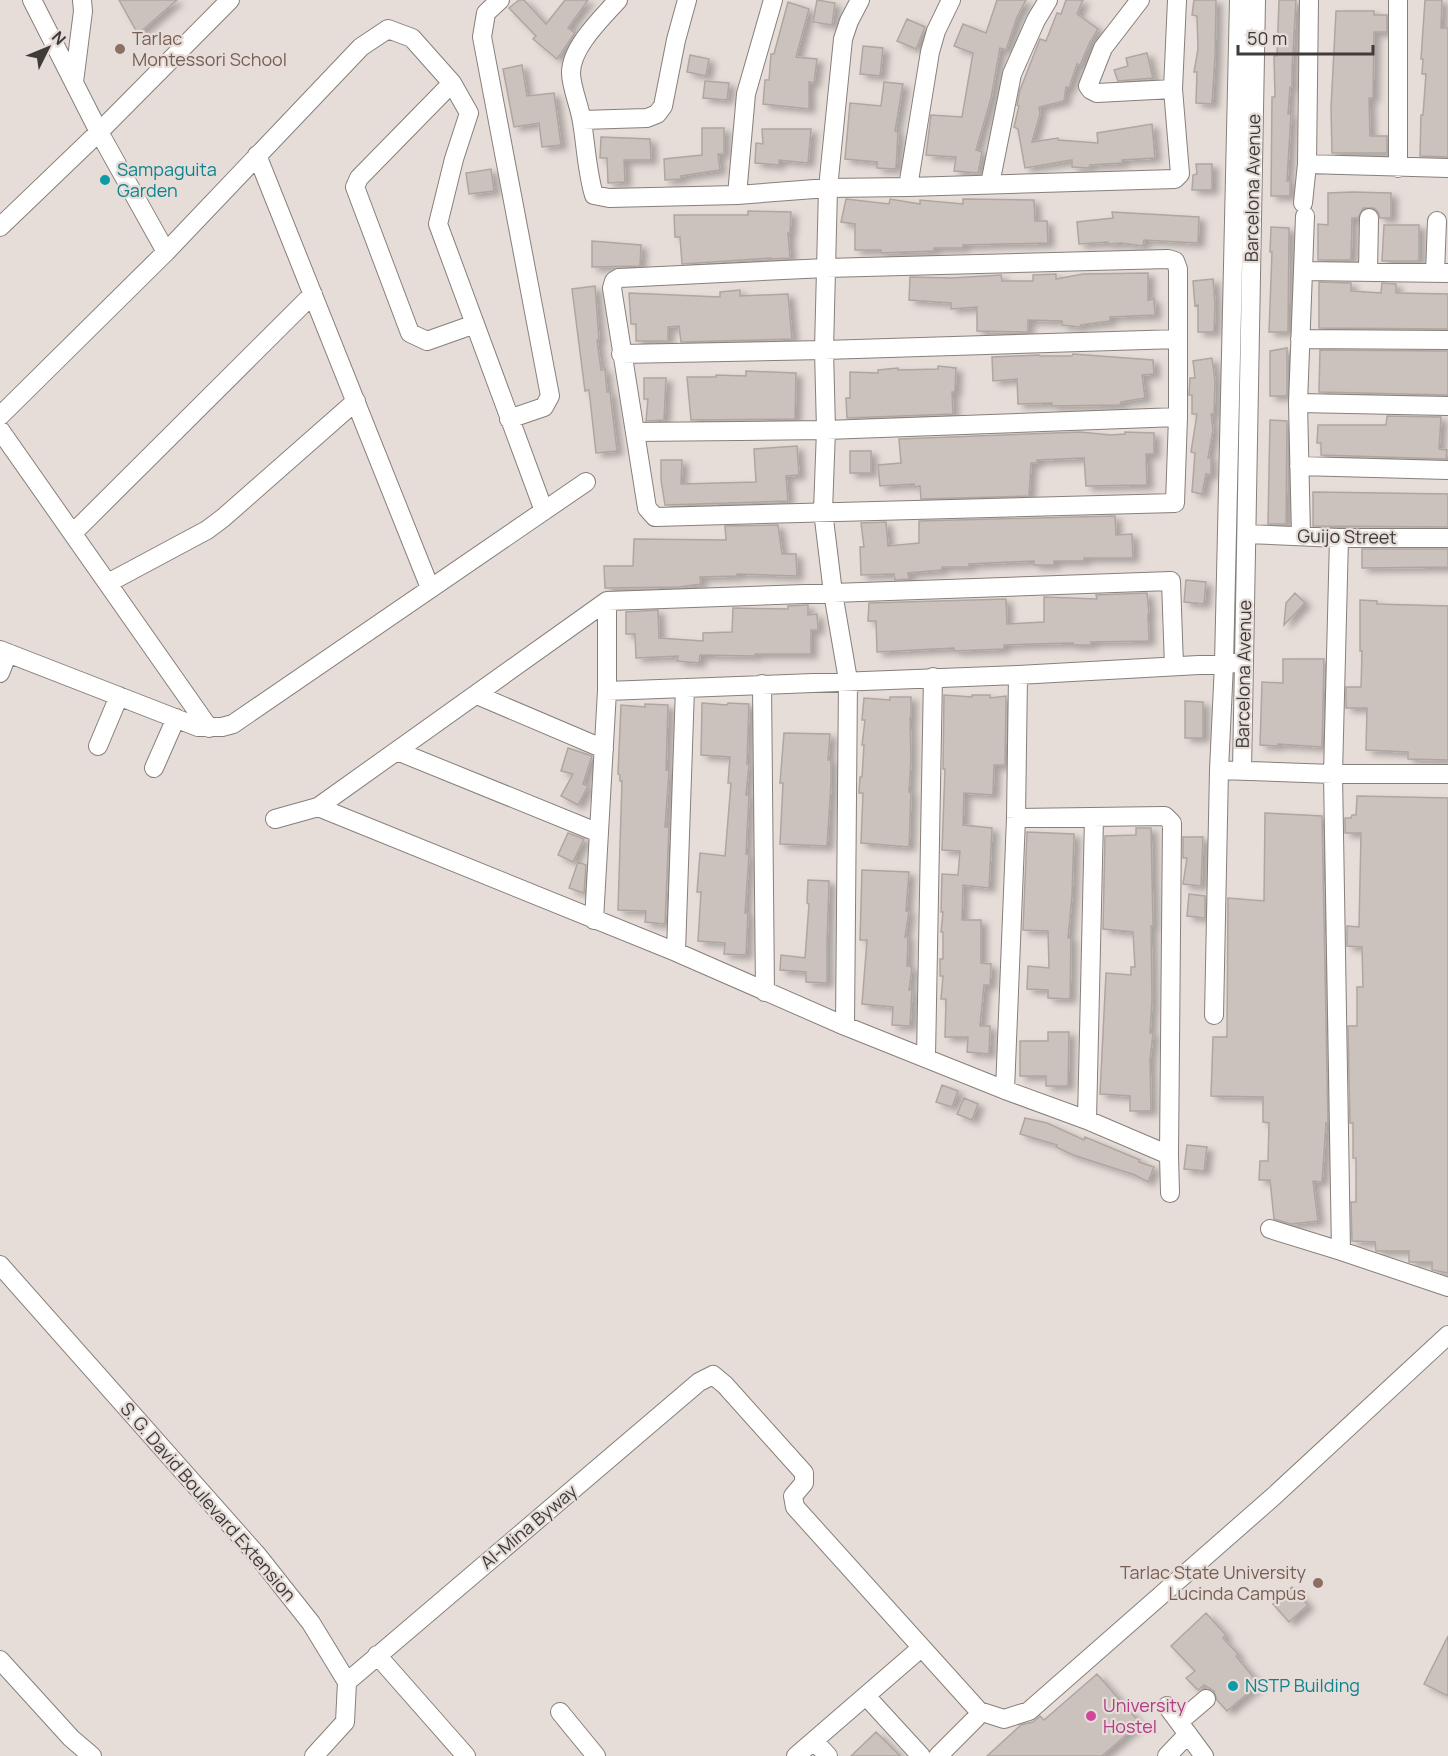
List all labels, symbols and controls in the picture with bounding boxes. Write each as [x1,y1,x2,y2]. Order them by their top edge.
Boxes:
north arrow [18,18,78,78]
scale bar [1238,18,1373,56]
text: N [47,26,71,49]
place label: Tarlac Montessori School [132,26,287,71]
text: 50 m [1247,26,1287,50]
marker: Tarlac Montessori School [113,42,127,56]
street label: Barcelona Avenue [1239,114,1265,262]
place label: Sampaguita Garden [117,157,217,202]
marker: Sampaguita Garden [98,173,112,187]
street label: Guijo Street [1297,523,1397,549]
street label: Barcelona Avenue [1230,600,1256,748]
street label: S. G. David Boulevard Extension [116,1397,302,1606]
street label: Al-Mina Byway [475,1478,582,1574]
place label: Tarlac State University Lucinda Campus [1120,1560,1307,1605]
marker: Tarlac State University Lucinda Campus [1311,1576,1325,1590]
place label: NSTP Building [1245,1673,1360,1697]
marker: NSTP Building [1226,1679,1240,1693]
place label: University Hostel [1103,1693,1187,1738]
marker: University Hostel [1084,1709,1098,1723]

